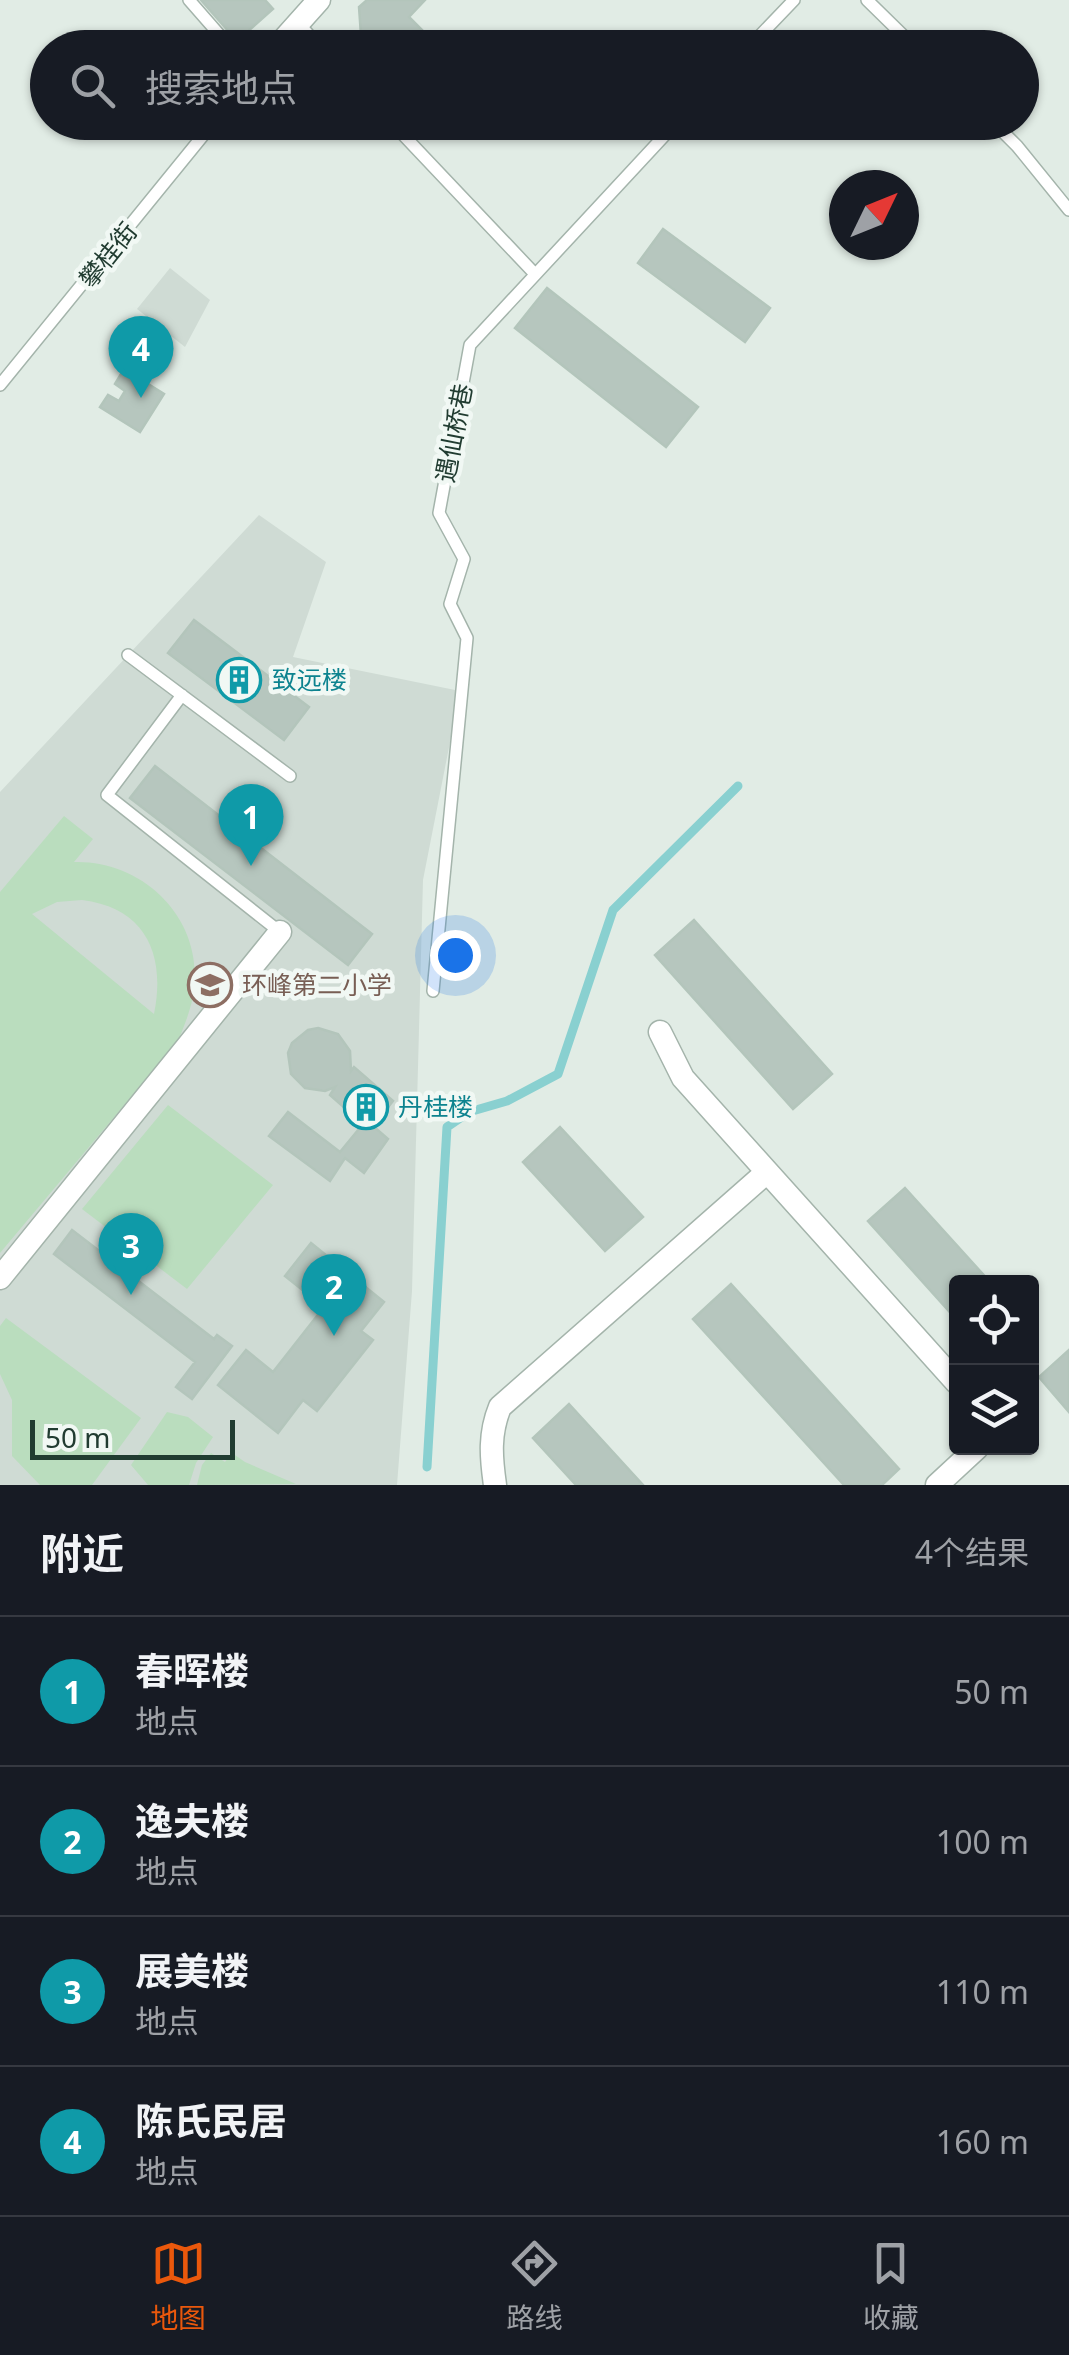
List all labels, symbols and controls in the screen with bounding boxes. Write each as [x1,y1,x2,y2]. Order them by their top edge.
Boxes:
search box [30,30,1039,140]
icon: search [65,58,120,113]
text: 搜索地点 [145,61,297,113]
north arrow [829,170,919,260]
street label: 攀桂街 [70,215,144,294]
pin: 4 [108,316,174,398]
street label: 遇仙桥巷 [427,380,479,485]
building icon: 致远楼 [216,657,262,703]
place label: 致远楼 [272,662,347,696]
pin: 1 [218,784,284,866]
your location [430,930,481,981]
school or university icon: 环峰第二小学 [187,962,233,1008]
place label: 环峰第二小学 [242,967,392,1001]
building icon: 丹桂楼 [343,1084,389,1130]
place label: 丹桂楼 [398,1089,473,1123]
pin: 3 [98,1212,164,1295]
pin: 2 [302,1254,366,1336]
map controls [949,1275,1039,1455]
button: locate [949,1275,1039,1365]
button: layers [949,1365,1039,1455]
scale bar [30,1415,235,1460]
text: 50 m [45,1418,111,1456]
text: 附近 [40,1524,124,1581]
text: 4个结果 [915,1530,1029,1573]
text: 春晖楼 [135,1644,249,1696]
text: 1 [63,1670,82,1713]
text: 50 m [954,1670,1029,1713]
text: 地点 [135,1699,199,1742]
text: 逸夫楼 [135,1794,249,1846]
text: 2 [63,1820,82,1863]
text: 100 m [936,1820,1029,1863]
text: 地点 [135,1849,199,1892]
text: 展美楼 [135,1944,249,1996]
text: 3 [63,1970,82,2013]
text: 110 m [936,1970,1029,2013]
text: 地点 [135,1999,199,2042]
text: 陈氏民居 [135,2094,287,2146]
text: 4 [63,2120,82,2163]
text: 160 m [936,2120,1029,2163]
text: 地点 [135,2149,199,2192]
tab: 地图 [150,2236,206,2336]
tab: 路线 [506,2236,563,2336]
tab: 收藏 [863,2236,919,2336]

